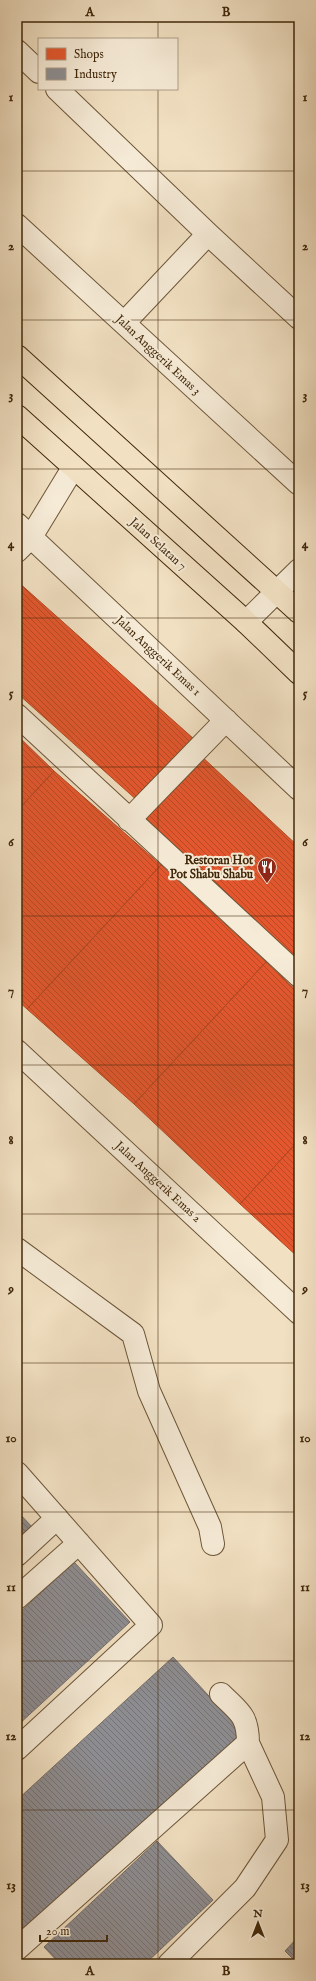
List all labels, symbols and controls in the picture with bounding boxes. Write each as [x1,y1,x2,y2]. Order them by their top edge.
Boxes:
text: A [85,4,96,21]
text: B [222,4,231,21]
legend [38,38,178,90]
text: Shops [74,47,104,63]
text: Industry [74,67,117,82]
text: 1 [9,89,14,106]
text: 1 [303,89,308,106]
text: 2 [8,238,14,255]
text: 2 [302,238,308,255]
street label: Jalan Anggerik Emas 3 [110,310,204,399]
text: 3 [9,387,14,404]
text: 3 [303,387,308,404]
street label: Jalan Selatan 7 [124,513,190,574]
text: 4 [8,536,15,553]
text: 4 [302,536,309,553]
street label: Jalan Anggerik Emas 1 [110,611,204,700]
text: 5 [9,685,14,702]
text: 5 [303,685,308,702]
text: 6 [8,834,14,851]
text: 6 [302,834,308,851]
place label: Restoran Hot Pot Shabu Shabu [170,853,254,882]
restaurant icon: Restoran Hot Pot Shabu Shabu [256,856,278,884]
text: 7 [8,983,14,1000]
text: 7 [302,983,308,1000]
text: 8 [8,1132,14,1149]
text: 8 [302,1132,308,1149]
street label: Jalan Anggerik Emas 2 [110,1137,204,1227]
text: 9 [7,1281,14,1298]
text: 9 [301,1281,308,1298]
text: 10 [5,1430,17,1447]
text: 10 [299,1430,311,1447]
text: 11 [6,1579,16,1596]
text: 11 [300,1579,310,1596]
text: 12 [6,1728,16,1745]
text: 12 [300,1728,310,1745]
text: 13 [6,1877,16,1894]
text: 13 [300,1877,310,1894]
north arrow [238,1903,278,1943]
text: N [252,1907,263,1921]
scale bar [40,1917,107,1943]
text: 20 m [46,1924,69,1939]
text: A [85,1963,96,1980]
text: B [222,1963,231,1980]

